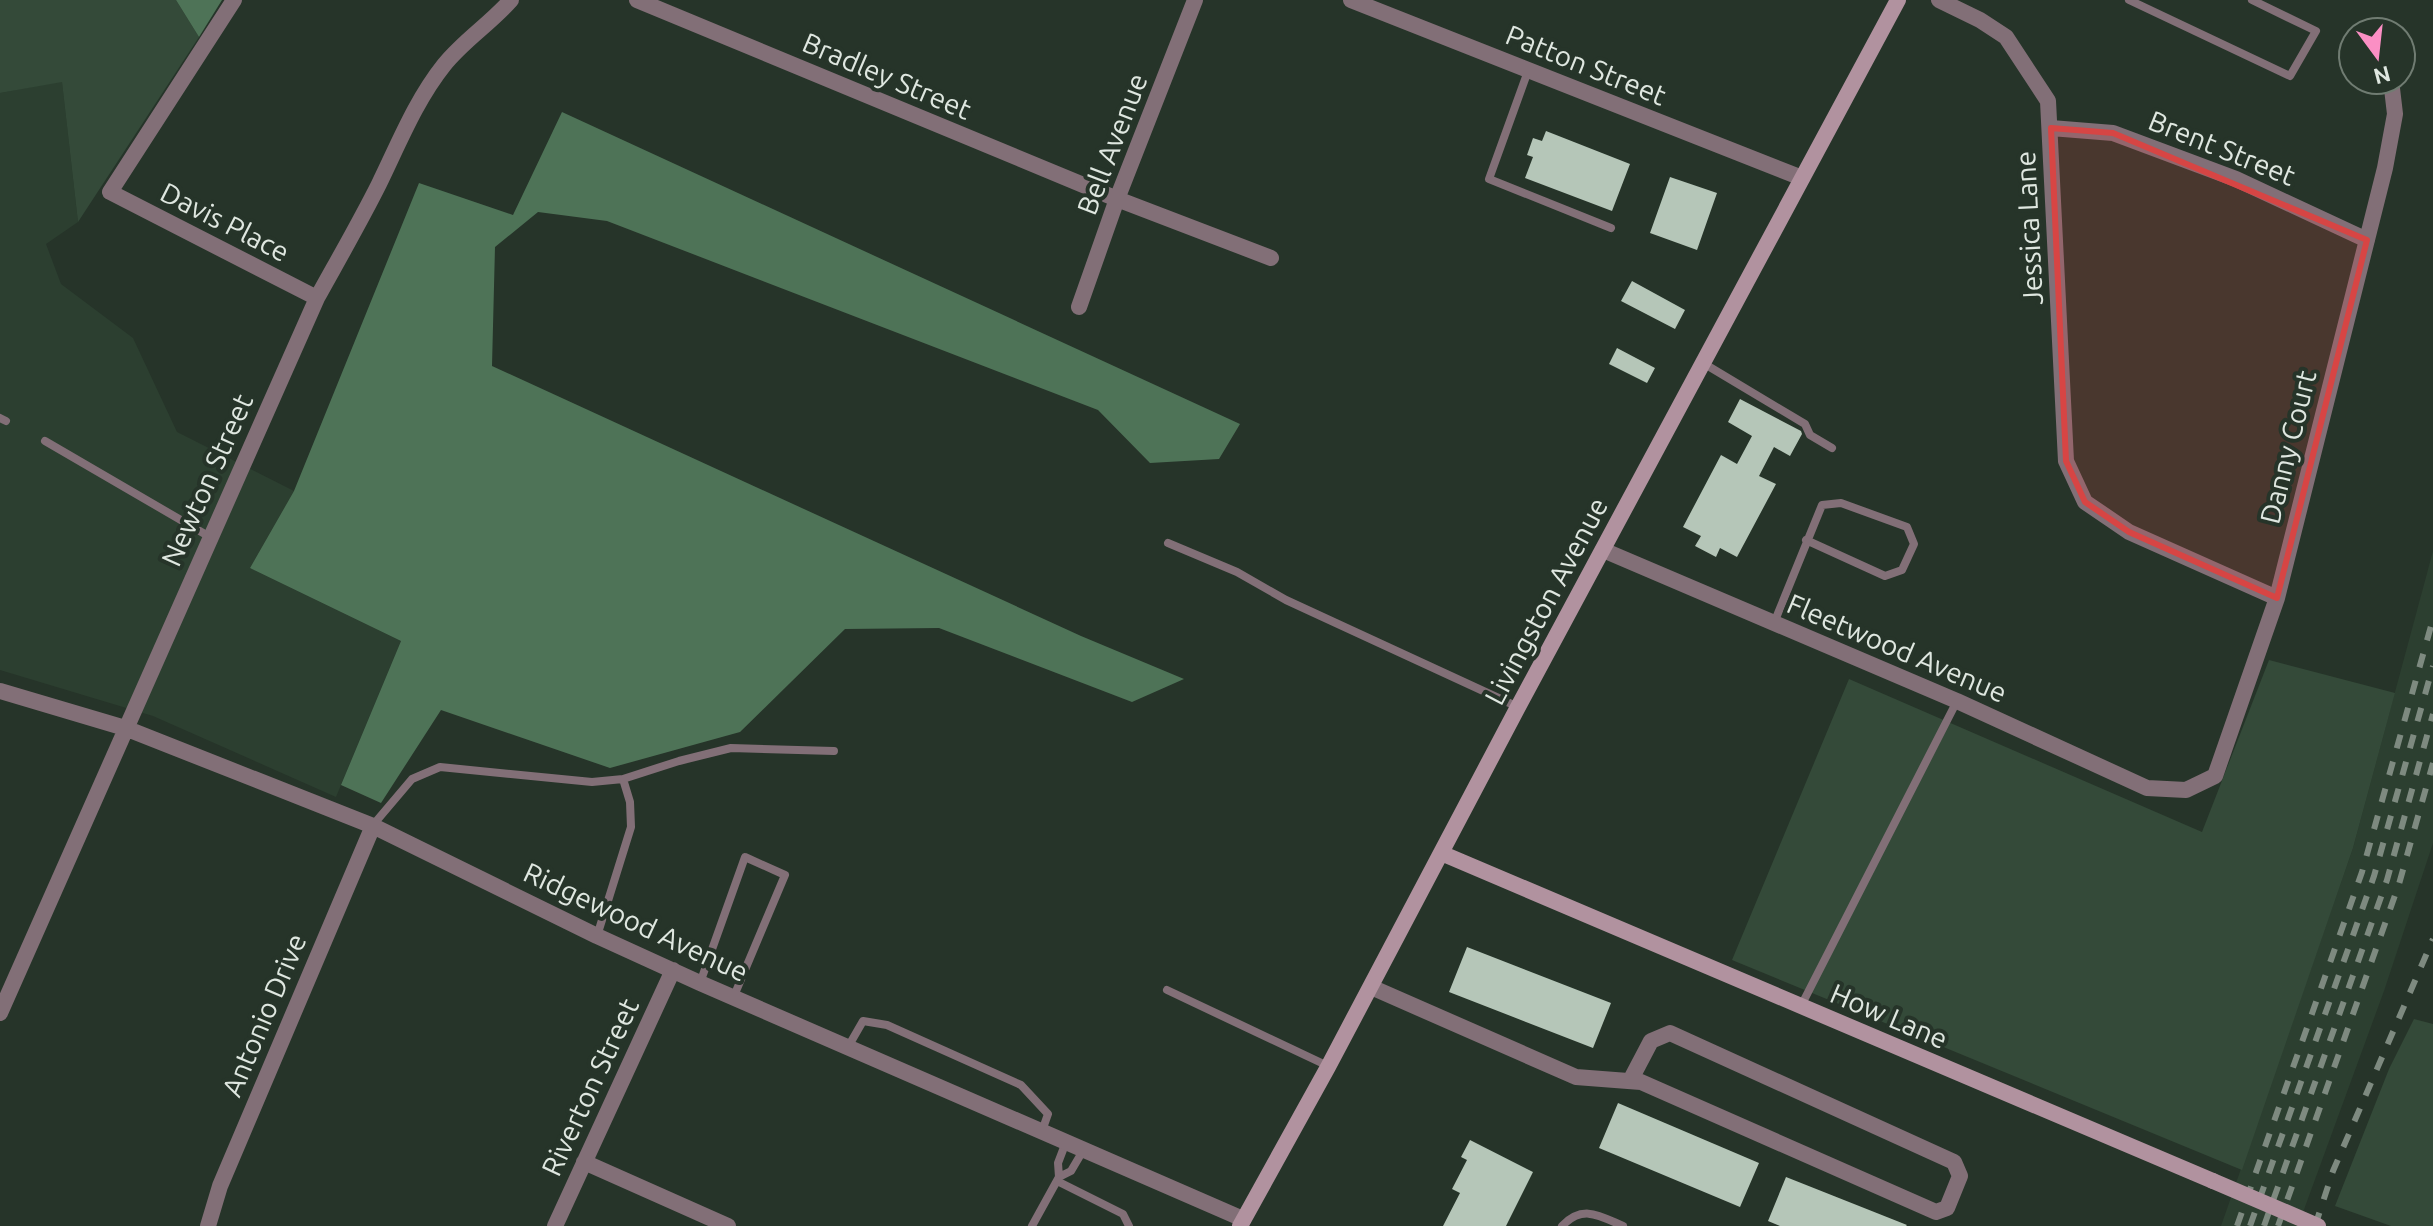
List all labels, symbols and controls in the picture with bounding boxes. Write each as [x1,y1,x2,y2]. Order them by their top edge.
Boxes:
north arrow [2337,16,2417,96]
street label: Patton Street [1502,18,1671,111]
street label: Bradley Street [798,26,976,125]
text: N [2371,62,2393,90]
street label: Bell Avenue [1070,69,1153,219]
street label: Brent Street [2144,104,2300,191]
street label: Jessica Lane [2009,150,2048,306]
street label: Davis Place [156,176,295,267]
street label: Danny Court [2253,367,2322,527]
street label: Newton Street [155,389,258,571]
street label: Livingston Avenue [1478,492,1613,709]
street label: Fleetwood Avenue [1783,587,2012,708]
street label: Ridgewood Avenue [519,856,753,987]
street label: Antonio Drive [215,929,312,1101]
street label: How Lane [1826,977,1952,1054]
street label: Riverton Street [535,993,644,1180]

